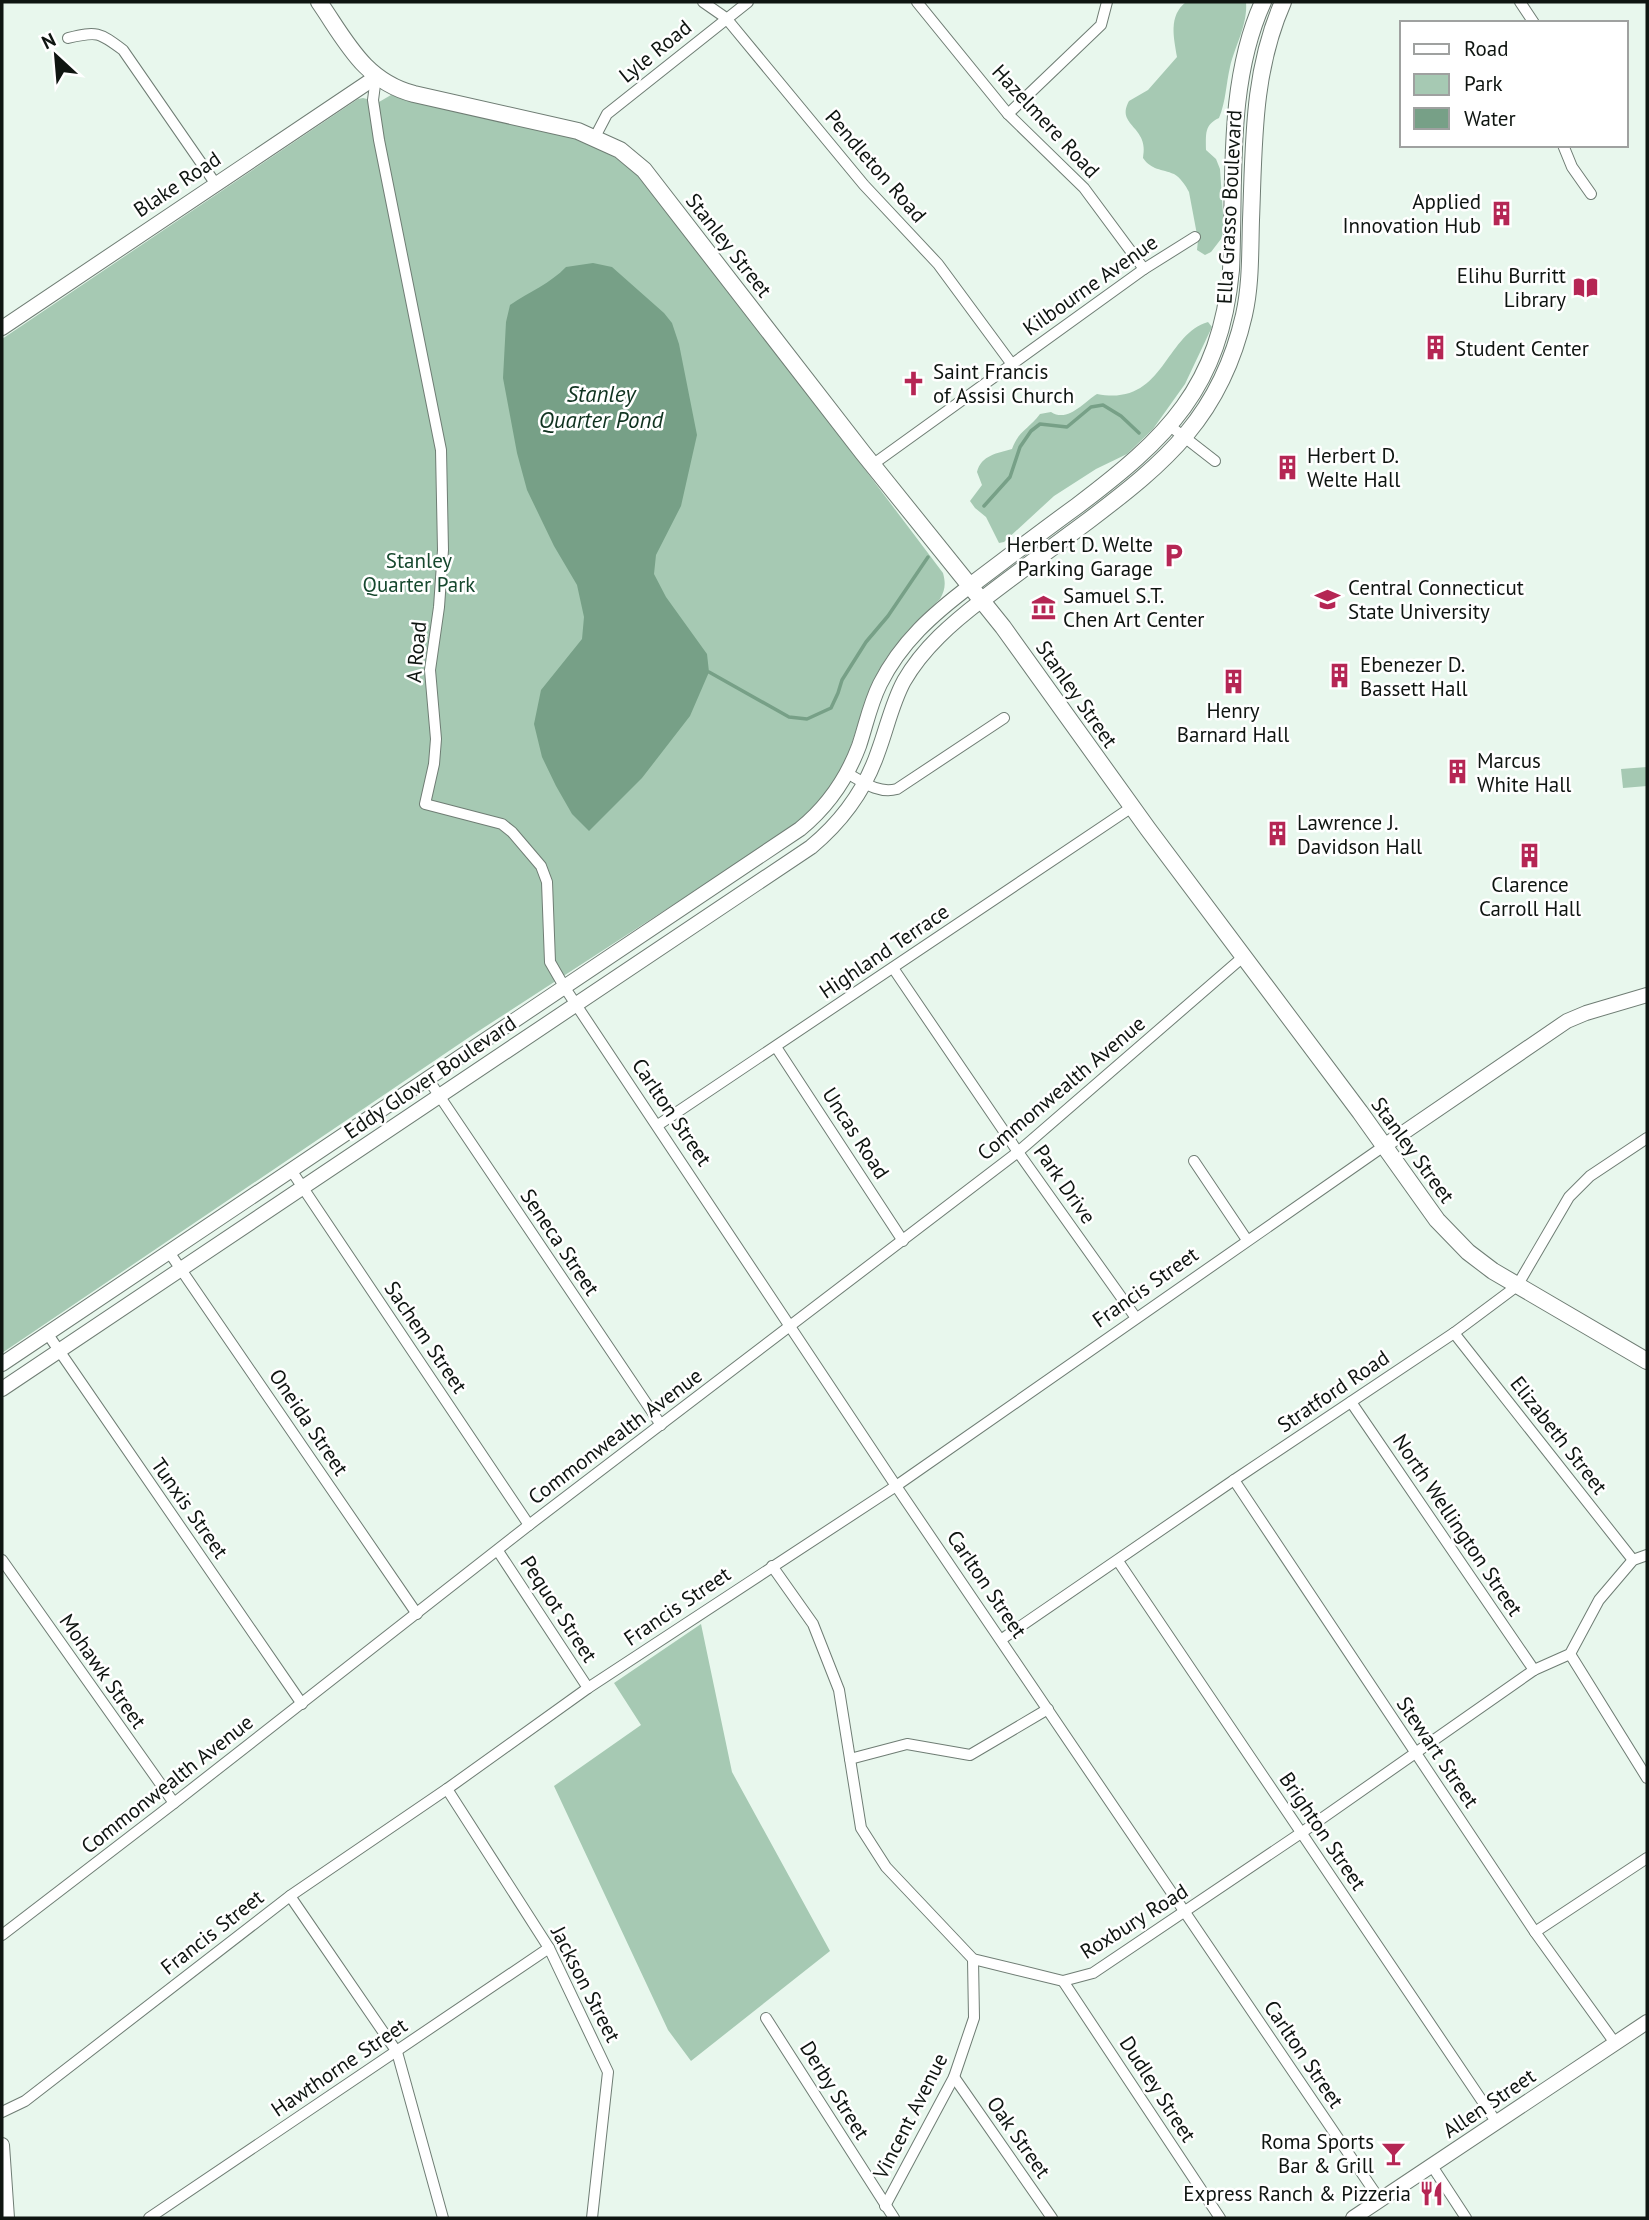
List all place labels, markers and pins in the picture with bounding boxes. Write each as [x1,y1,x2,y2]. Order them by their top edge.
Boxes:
place label: Applied Innovation Hub [1343,188,1481,239]
building icon: Applied Innovation Hub [1487,199,1515,227]
place label: Elihu Burritt Library [1457,262,1566,313]
library icon: Elihu Burritt Library [1572,273,1600,301]
building icon: Student Center [1421,334,1449,362]
place label: Student Center [1455,335,1589,362]
place label: Saint Francis of Assisi Church [933,358,1074,409]
church icon: Saint Francis of Assisi Church [899,369,927,397]
place label: Herbert D. Welte Hall [1307,442,1400,493]
building icon: Herbert D. Welte Hall [1273,453,1301,481]
place label: Herbert D. Welte Parking Garage [1007,531,1153,582]
parking icon: Herbert D. Welte Parking Garage [1159,542,1187,570]
place label: Central Connecticut State University [1348,574,1524,625]
place label: Samuel S.T. Chen Art Center [1063,582,1204,633]
school or university icon: Central Connecticut State University [1314,585,1342,613]
museum icon: Samuel S.T. Chen Art Center [1029,593,1057,621]
place label: Ebenezer D. Bassett Hall [1360,651,1468,702]
building icon: Ebenezer D. Bassett Hall [1326,662,1354,690]
building icon: Henry Barnard Hall [1219,667,1247,695]
place label: Henry Barnard Hall [1177,697,1289,748]
place label: Marcus White Hall [1477,747,1571,798]
building icon: Marcus White Hall [1443,758,1471,786]
place label: Lawrence J. Davidson Hall [1297,809,1422,860]
building icon: Lawrence J. Davidson Hall [1263,820,1291,848]
building icon: Clarence Carroll Hall [1516,841,1544,869]
place label: Clarence Carroll Hall [1479,871,1581,922]
place label: Roma Sports Bar & Grill [1261,2128,1374,2179]
bar icon: Roma Sports Bar & Grill [1380,2139,1408,2167]
restaurant icon: Express Ranch & Pizzeria [1417,2179,1445,2207]
place label: Express Ranch & Pizzeria [1183,2180,1411,2207]

